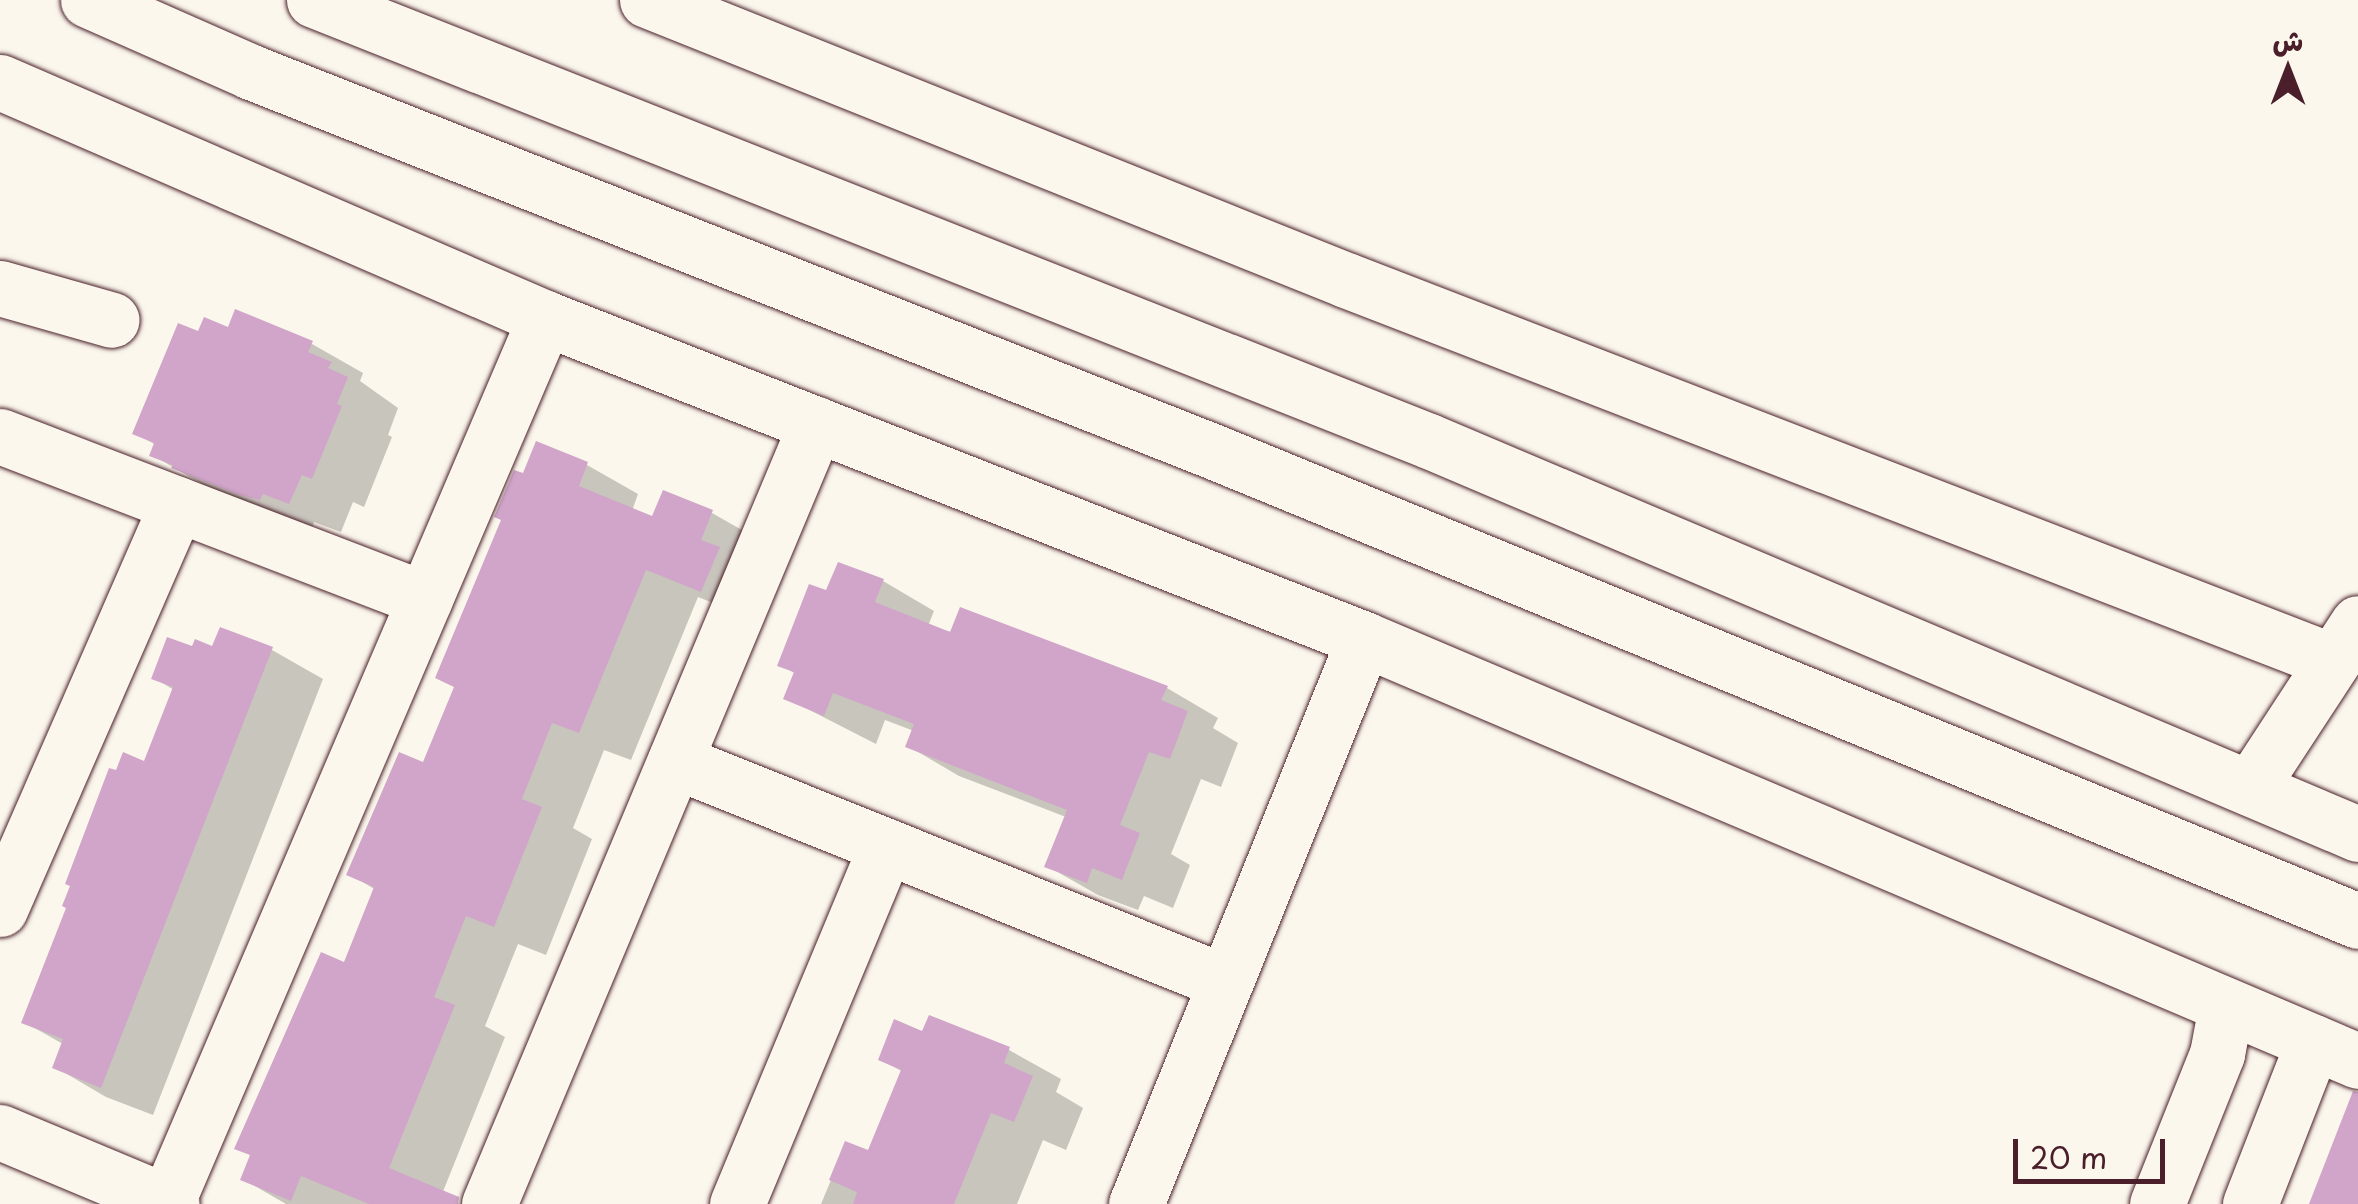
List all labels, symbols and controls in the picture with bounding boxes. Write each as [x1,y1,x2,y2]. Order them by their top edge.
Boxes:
text: ش [2273,18,2303,61]
north arrow [2238,20,2338,120]
scale bar [2018,1119,2170,1181]
text: 20 m [2030,1134,2107,1179]

